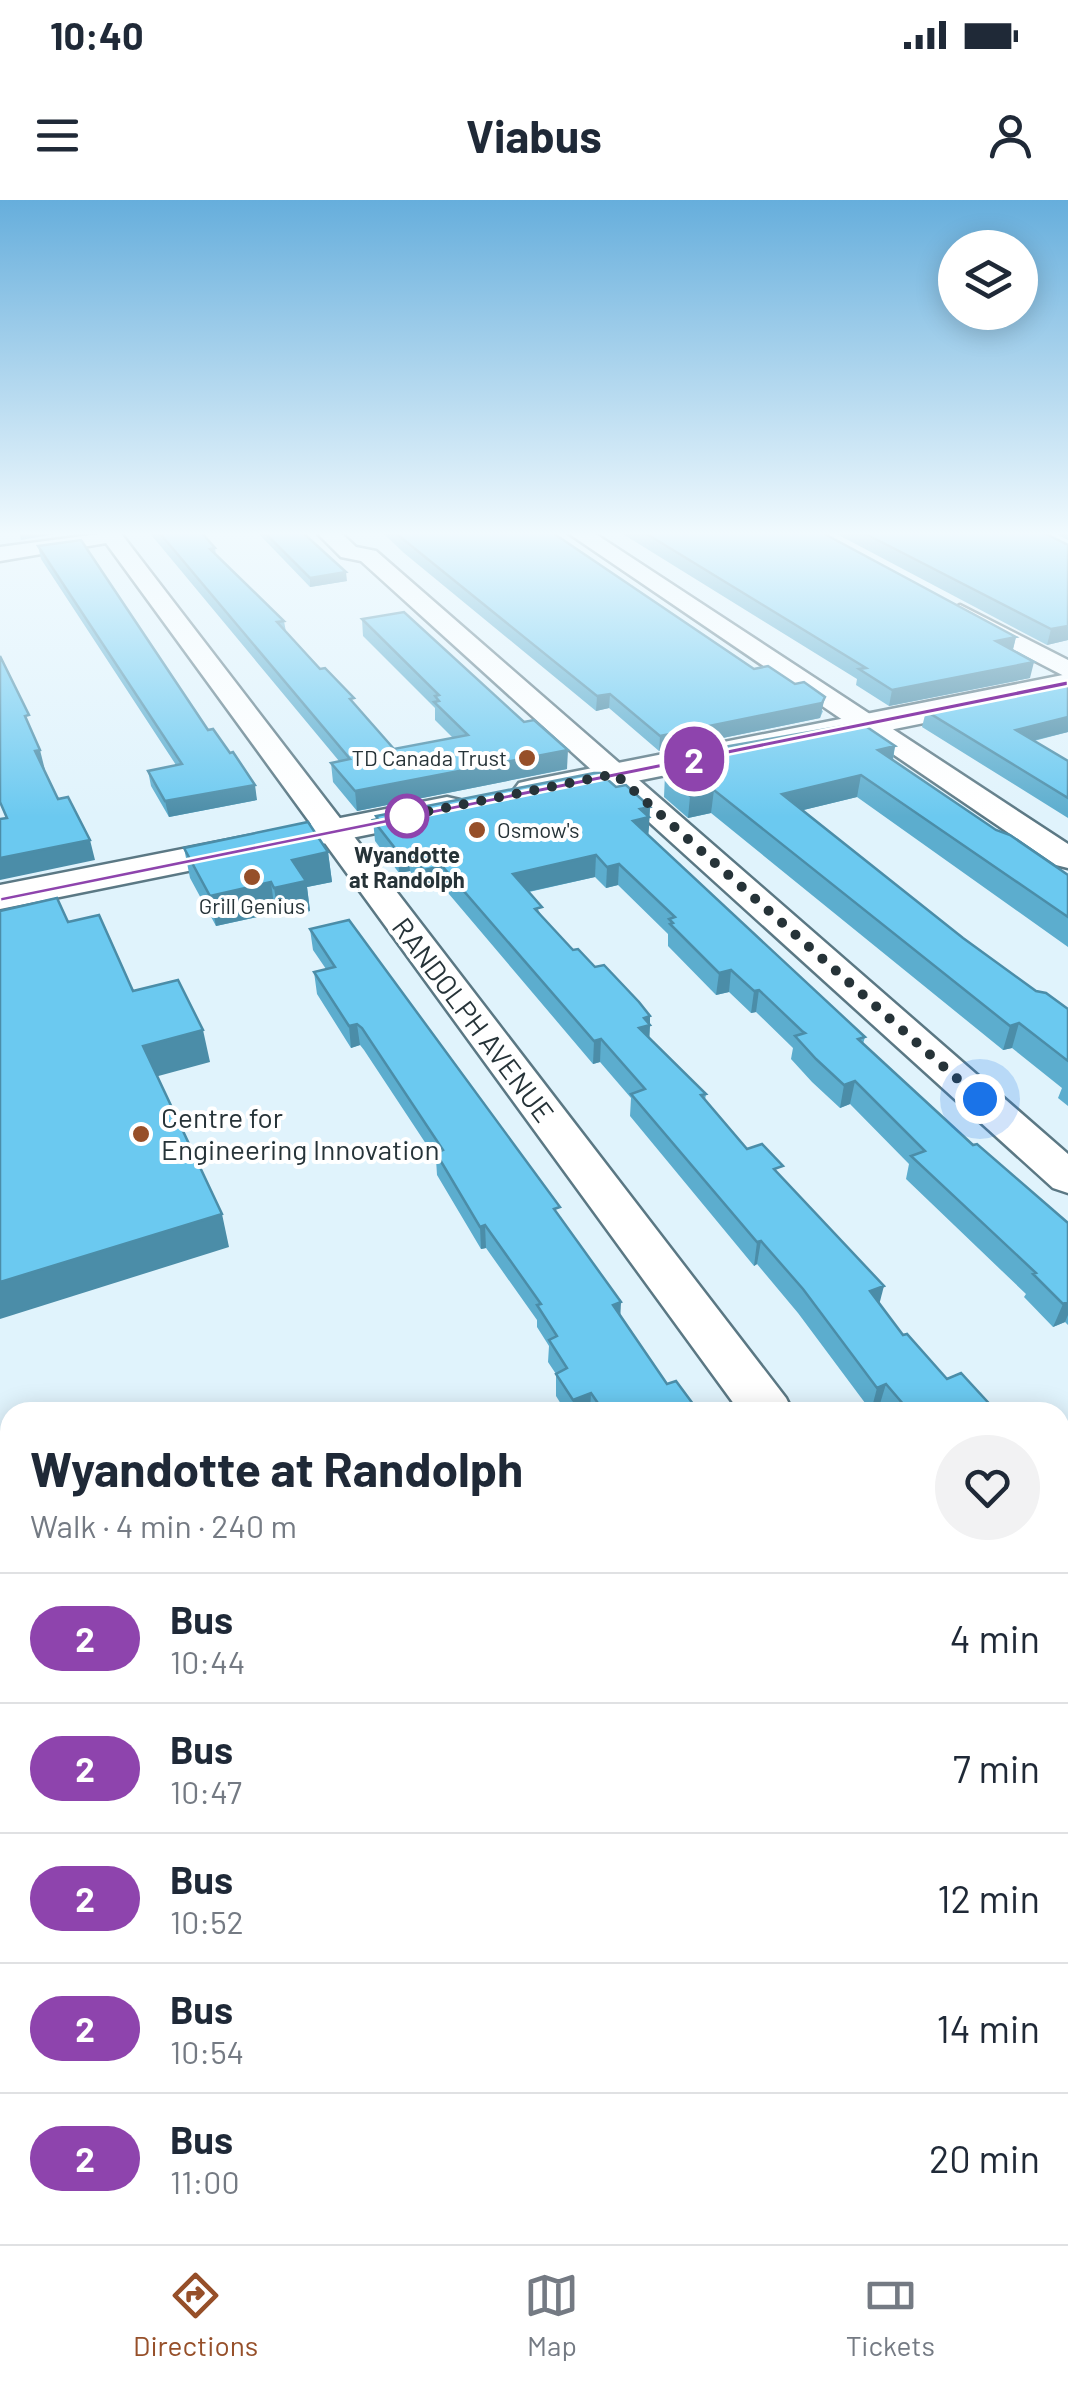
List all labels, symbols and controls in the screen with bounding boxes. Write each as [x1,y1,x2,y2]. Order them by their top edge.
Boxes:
text: 10:40 [50,12,144,58]
icon: menu [30,108,85,163]
text: Viabus [466,108,602,162]
icon: person [983,108,1038,163]
map controls [938,230,1038,330]
button: layers [938,230,1038,330]
line badge: 2 [662,726,726,792]
text: 2 [684,738,704,780]
place label: TD Canada Trust [352,744,507,770]
marker: TD Canada Trust [516,747,538,769]
marker: Wyandotte at Randolph [386,795,428,837]
place label: Osmow's [497,816,580,842]
marker: Osmow's [466,819,488,841]
place label: Wyandotte at Randolph [349,841,465,892]
marker: Grill Genius [241,866,263,888]
place label: Grill Genius [199,892,305,918]
street label: RANDOLPH AVENUE [386,910,562,1128]
your location [955,1074,1005,1124]
place label: Centre for Engineering Innovation [161,1100,440,1166]
marker: Centre for Engineering Innovation [130,1123,152,1145]
button: heart [935,1435,1040,1540]
text: Wyandotte at Randolph [30,1439,523,1497]
text: Walk · 4 min · 240 m [30,1506,297,1544]
text: Bus [170,1596,233,1642]
text: 4 min [950,1615,1040,1661]
text: 2 [75,1617,95,1659]
text: 10:44 [170,1642,245,1680]
text: Bus [170,1726,233,1772]
text: 7 min [953,1745,1040,1791]
text: 2 [75,1747,95,1789]
text: 10:47 [170,1772,242,1810]
text: Bus [170,1856,233,1902]
text: 12 min [937,1875,1040,1921]
text: 2 [75,1877,95,1919]
text: 10:52 [170,1902,244,1940]
text: Bus [170,1986,233,2032]
text: 14 min [937,2005,1040,2051]
text: 2 [75,2007,95,2049]
text: 10:54 [170,2032,244,2070]
text: Bus [170,2116,233,2162]
text: 20 min [929,2135,1040,2181]
text: 2 [75,2137,95,2179]
text: 11:00 [170,2162,240,2200]
tab: Directions [133,2268,258,2362]
tab: Map [524,2268,579,2362]
tab: Tickets [846,2268,935,2362]

